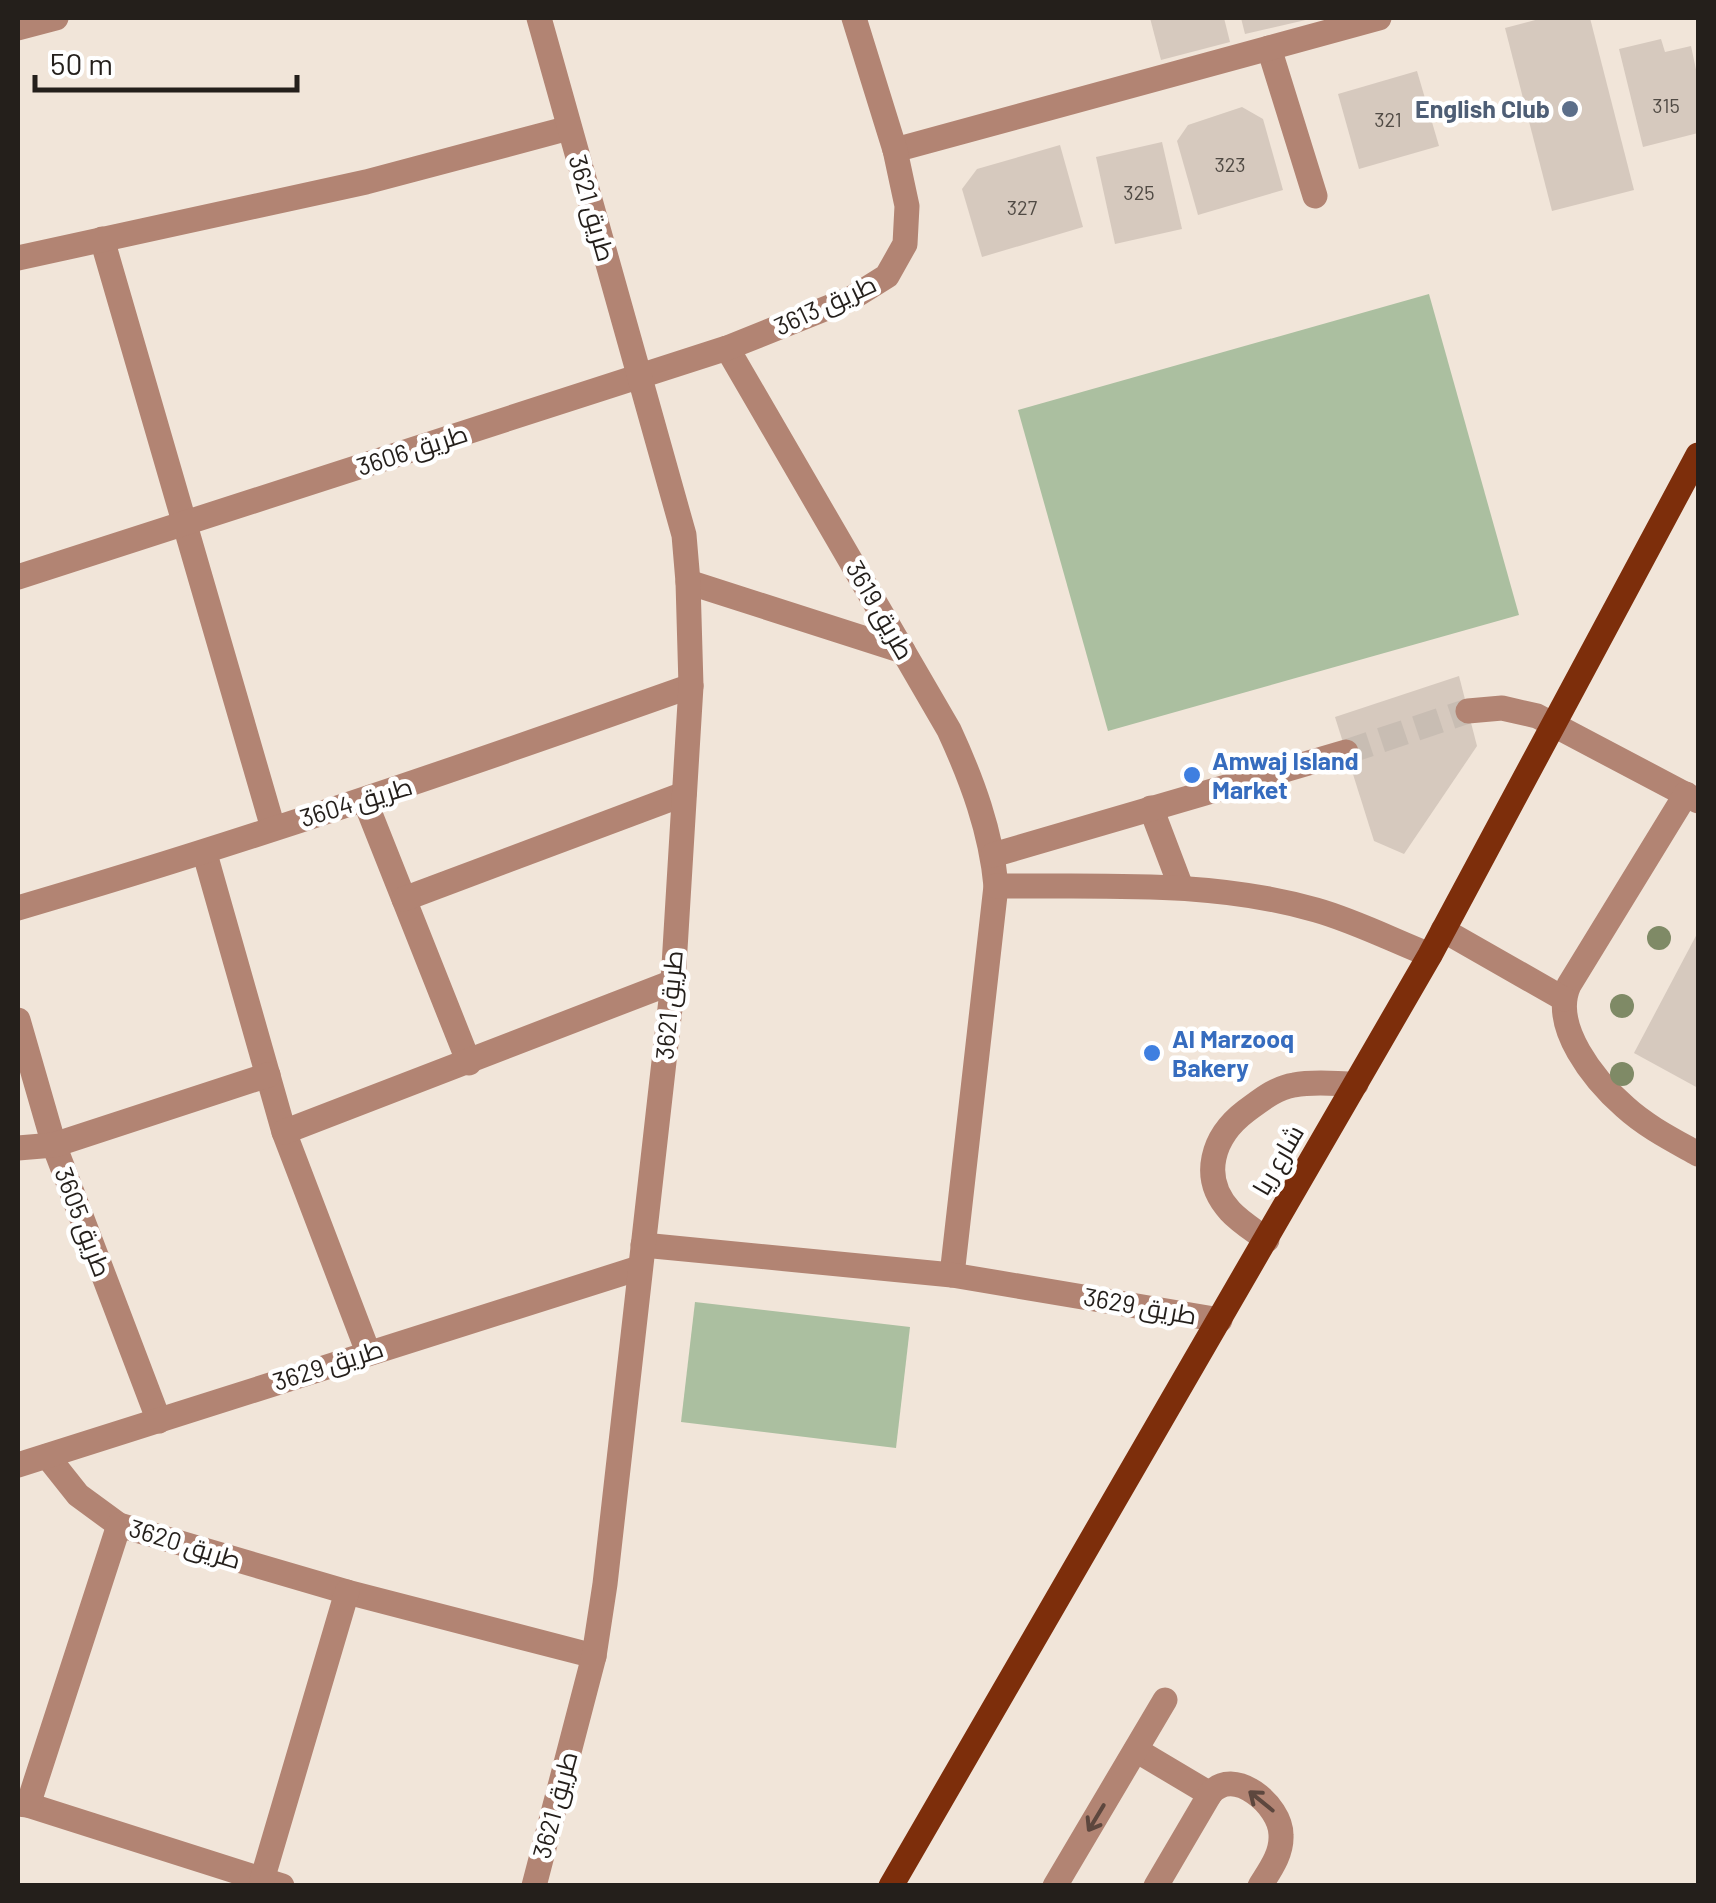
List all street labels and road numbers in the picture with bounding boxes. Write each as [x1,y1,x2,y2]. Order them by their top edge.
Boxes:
street label: طريق 3621 [562,151,622,265]
street label: طريق 3613 [769,267,881,343]
street label: طريق 3606 [352,417,472,483]
street label: طريق 3619 [839,555,921,665]
street label: طريق 3604 [296,770,416,834]
street label: طريق 3621 [648,949,690,1061]
street label: شارع ريا [1245,1119,1312,1201]
street label: طريق 3605 [47,1163,119,1281]
street label: طريق 3629 [1081,1280,1199,1332]
street label: طريق 3629 [269,1332,387,1398]
street label: طريق 3620 [125,1512,245,1576]
street label: طريق 3621 [525,1748,585,1862]

